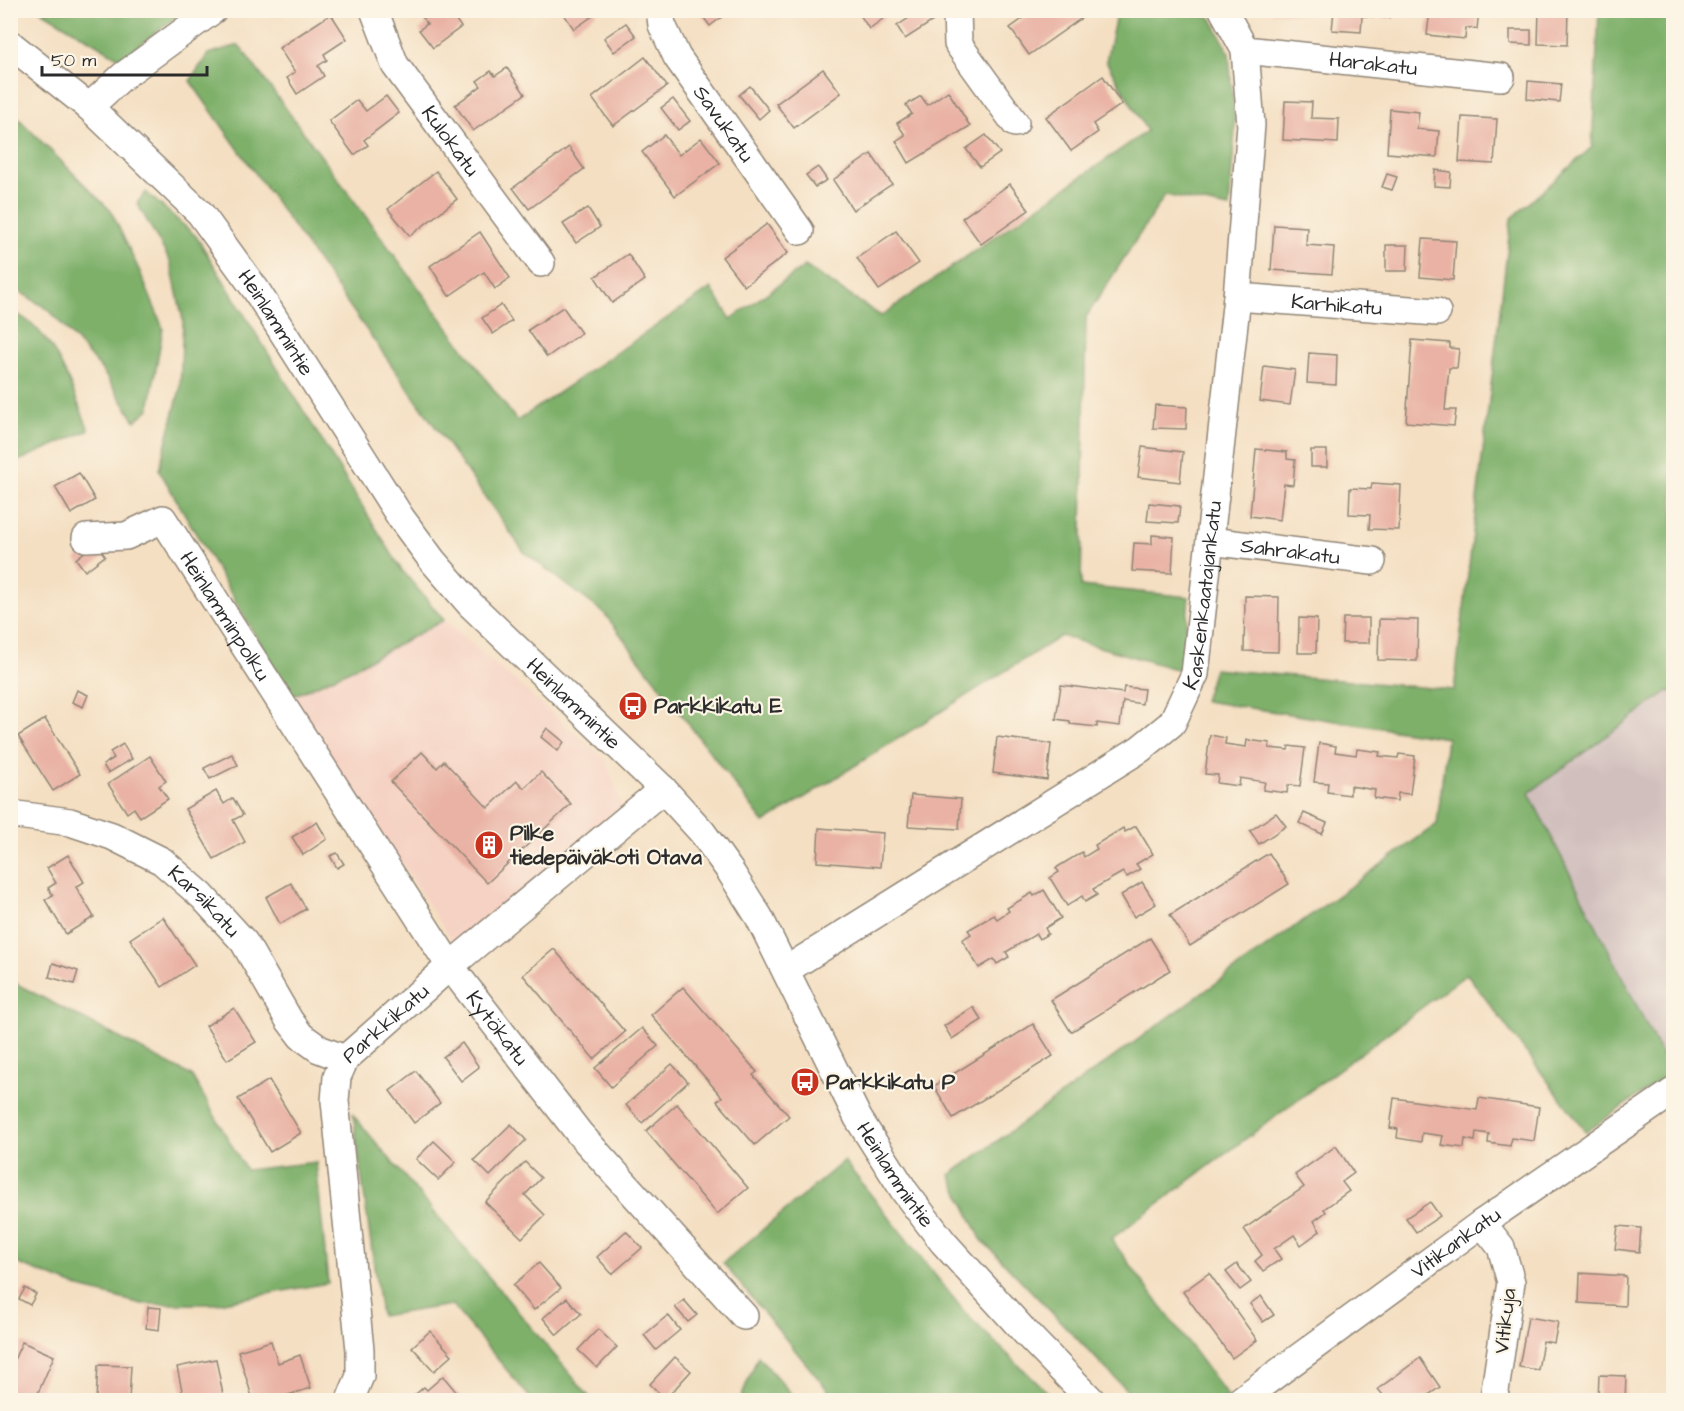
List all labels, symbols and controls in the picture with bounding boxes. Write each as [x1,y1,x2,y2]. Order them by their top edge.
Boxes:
scale bar [42,39,207,77]
street label: Harakatu [1328,44,1419,83]
text: 50 m [51,48,96,73]
street label: Savukatu [687,79,762,168]
street label: Kulokatu [415,99,487,182]
street label: Heinlammintie [231,263,321,381]
street label: Karhikatu [1290,287,1384,322]
street label: Kaskenkaatajankatu [1175,499,1229,694]
street label: Sahrakatu [1239,530,1342,571]
street label: Heinlamminpolku [173,546,278,687]
street label: Heinlammintie [520,651,628,756]
bus stop icon: Parkkikatu E [617,690,649,722]
place label: Parkkikatu E [654,692,783,721]
place label: Pilke tiedepäiväkoti Otava [509,819,702,873]
building icon: Pilke tiedepäiväkoti Otava [473,829,505,861]
street label: Karsikatu [162,858,247,944]
street label: Parkkikatu [336,977,435,1070]
street label: Kytökatu [460,984,536,1071]
bus stop icon: Parkkikatu P [789,1066,821,1098]
place label: Parkkikatu P [826,1068,956,1097]
street label: Heinlammintie [850,1116,941,1233]
street label: Vitikankatu [1405,1200,1507,1285]
street label: Vitikuja [1487,1286,1523,1356]

